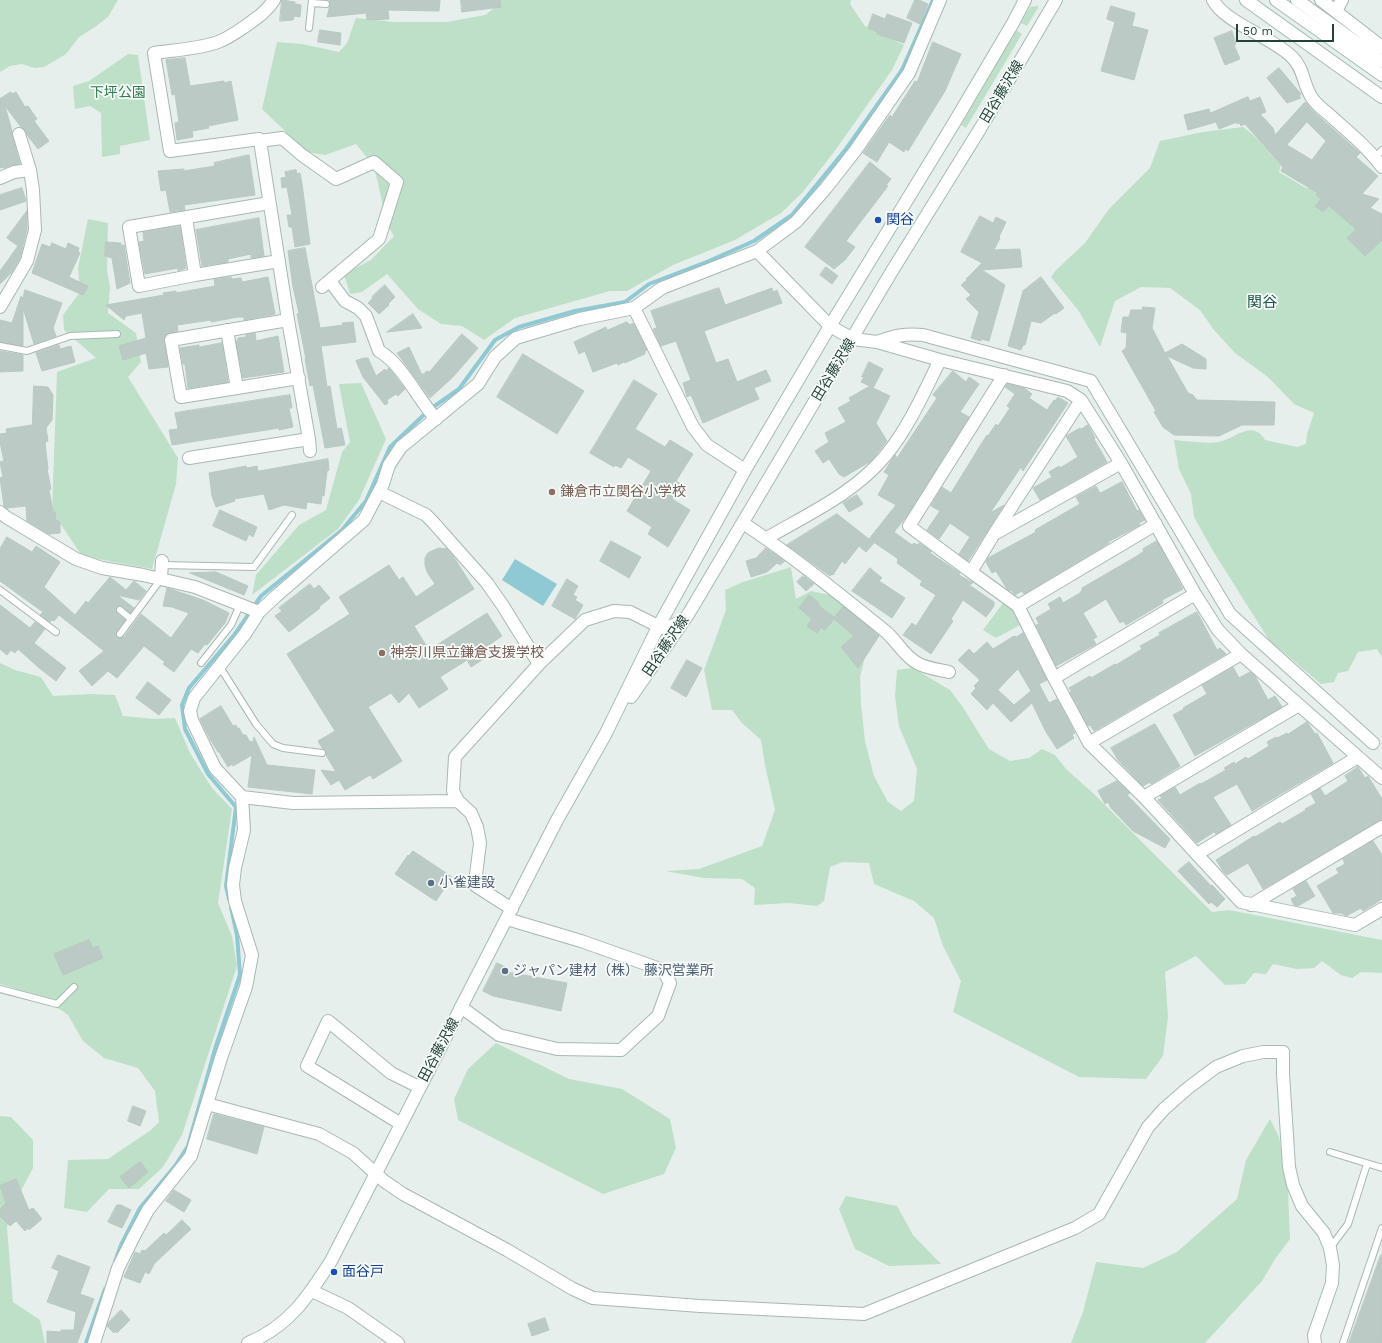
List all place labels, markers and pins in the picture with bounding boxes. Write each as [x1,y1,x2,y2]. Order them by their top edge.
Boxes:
place label: 関谷 [886,212,914,228]
marker: 関谷 [873,215,883,225]
place label: 鎌倉市立関谷小学校 [560,484,686,500]
marker: 鎌倉市立関谷小学校 [547,487,557,497]
place label: 神奈川県立鎌倉支援学校 [390,645,544,661]
marker: 神奈川県立鎌倉支援学校 [377,648,387,658]
place label: 小雀建設 [439,875,495,891]
marker: 小雀建設 [426,878,436,888]
place label: ジャパン建材（株） 藤沢営業所 [513,963,714,979]
marker: ジャパン建材（株） 藤沢営業所 [500,966,510,976]
place label: 面谷戸 [342,1264,384,1280]
marker: 面谷戸 [329,1267,339,1277]

